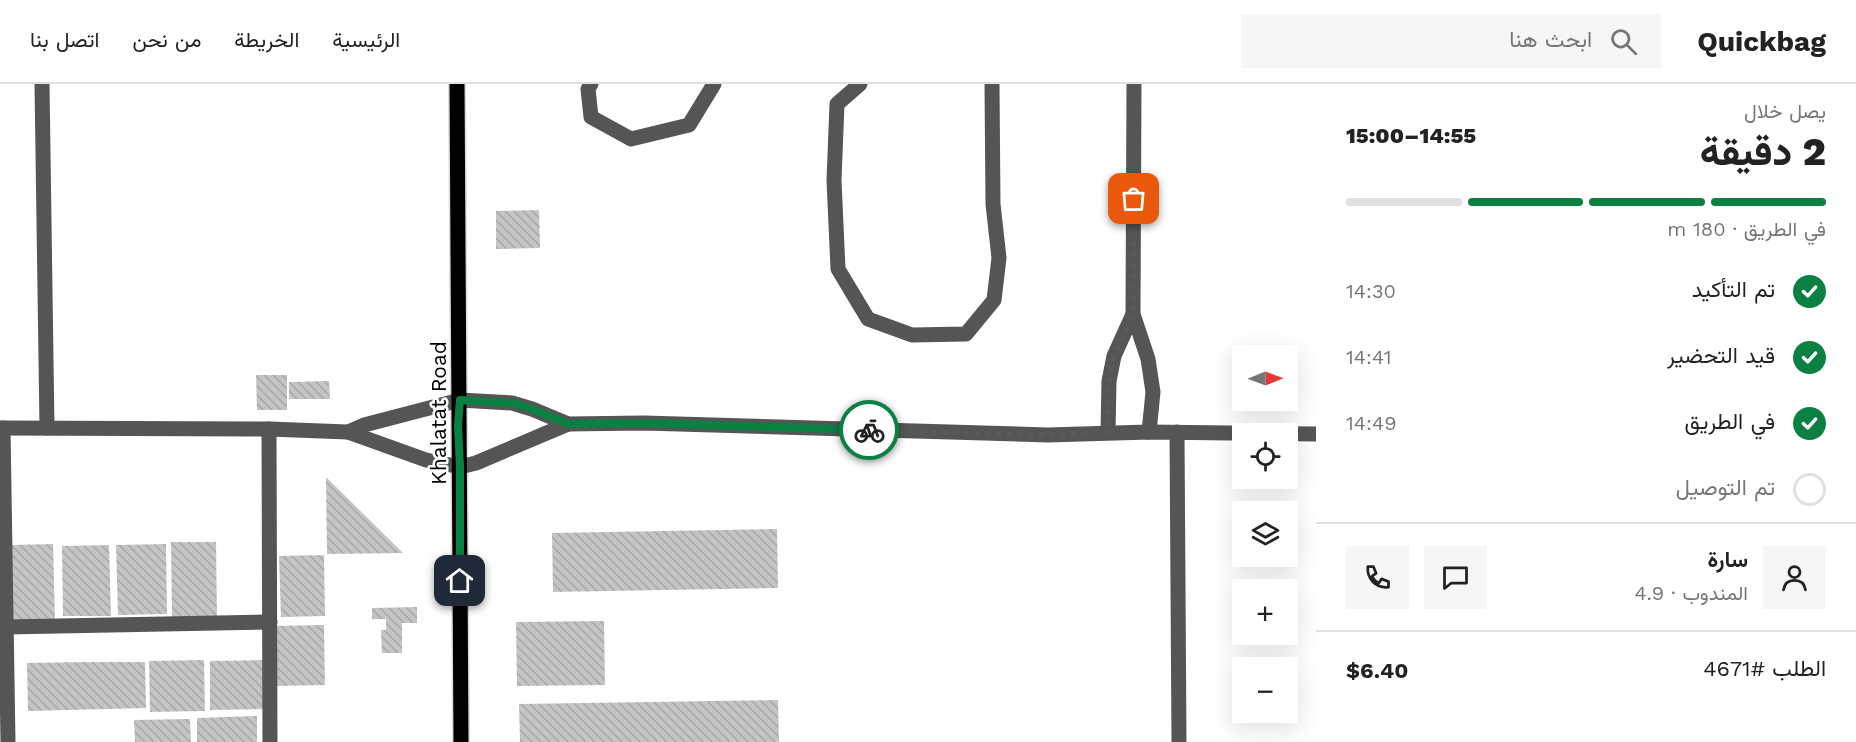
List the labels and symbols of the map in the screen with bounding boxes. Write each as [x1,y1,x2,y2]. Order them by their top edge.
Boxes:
pin [1108,173,1159,224]
street label: Khalatat Road [426,341,451,485]
north arrow [1232,345,1298,411]
courier [839,400,899,460]
pin [434,555,485,606]

